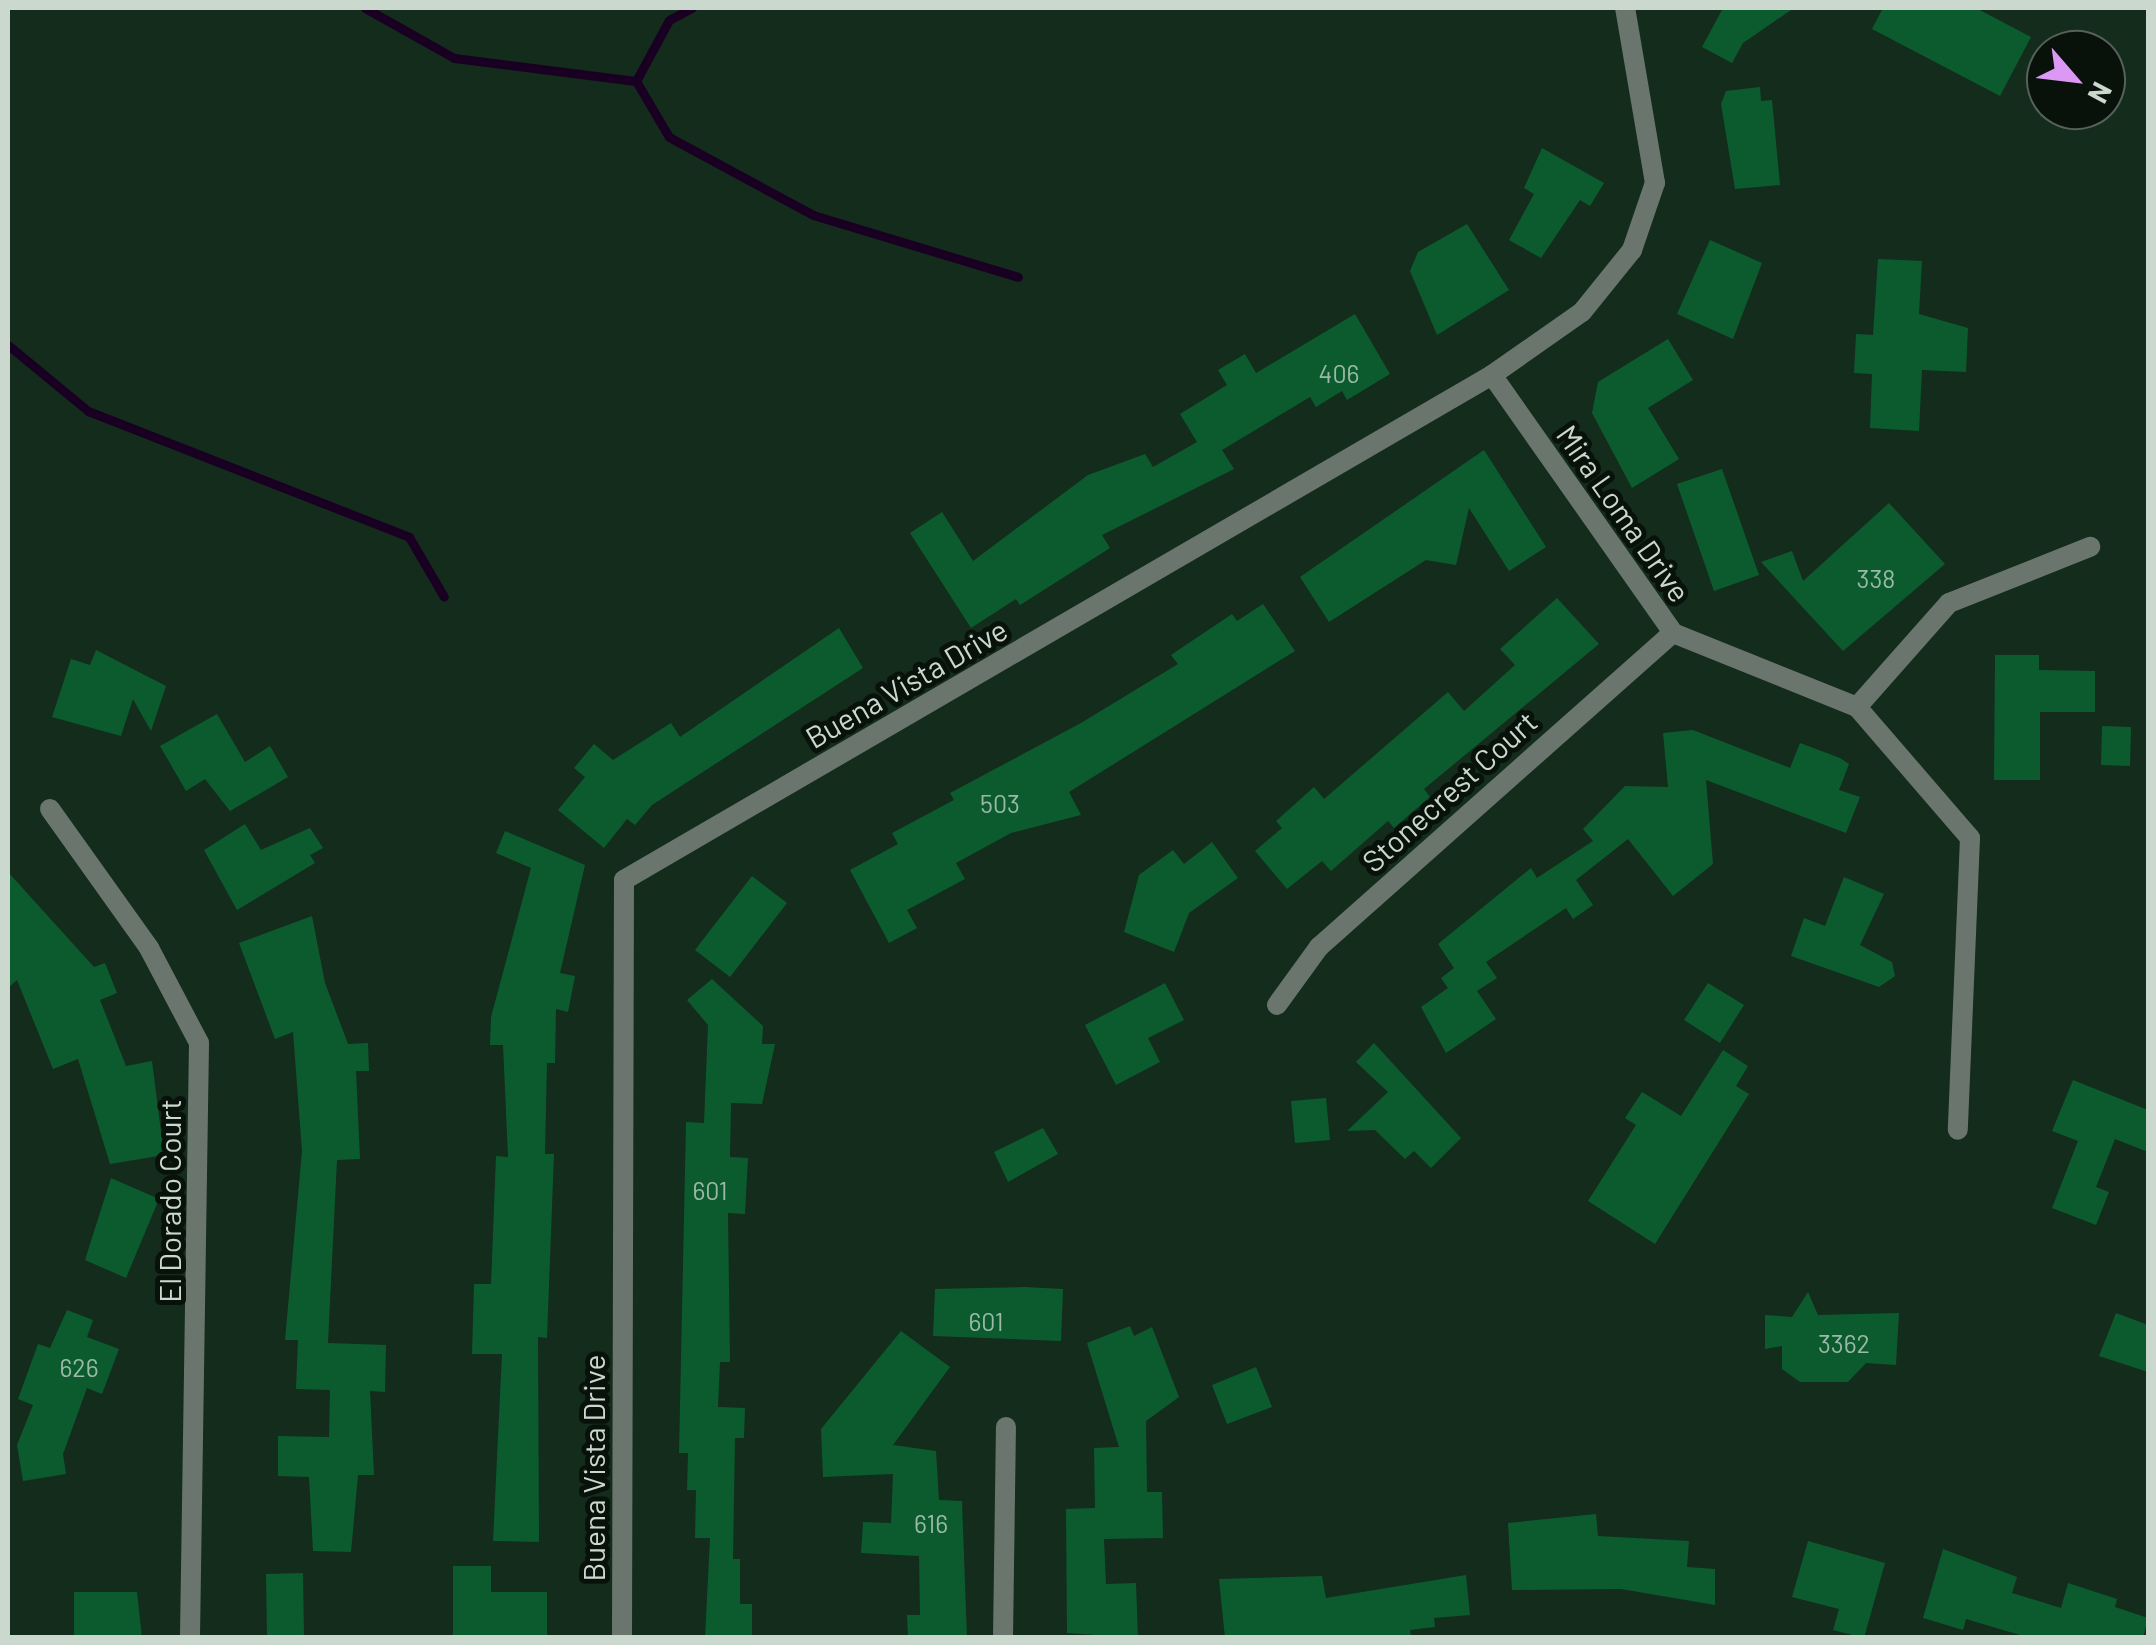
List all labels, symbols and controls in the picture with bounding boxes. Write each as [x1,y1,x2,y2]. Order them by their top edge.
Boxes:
north arrow [2026,30,2126,130]
text: N [2081,77,2120,109]
house number: 406 [1319,358,1359,388]
street label: Mira Loma Drive [1550,418,1698,608]
house number: 338 [1857,563,1895,593]
street label: Buena Vista Drive [799,611,1013,755]
street label: Stonecrest Court [1354,703,1544,879]
house number: 503 [980,788,1020,818]
street label: El Dorado Court [151,1099,187,1303]
house number: 601 [692,1175,728,1205]
house number: 601 [968,1306,1004,1336]
house number: 3362 [1818,1328,1870,1358]
house number: 626 [59,1352,99,1382]
street label: Buena Vista Drive [575,1355,611,1581]
house number: 616 [914,1508,948,1538]

